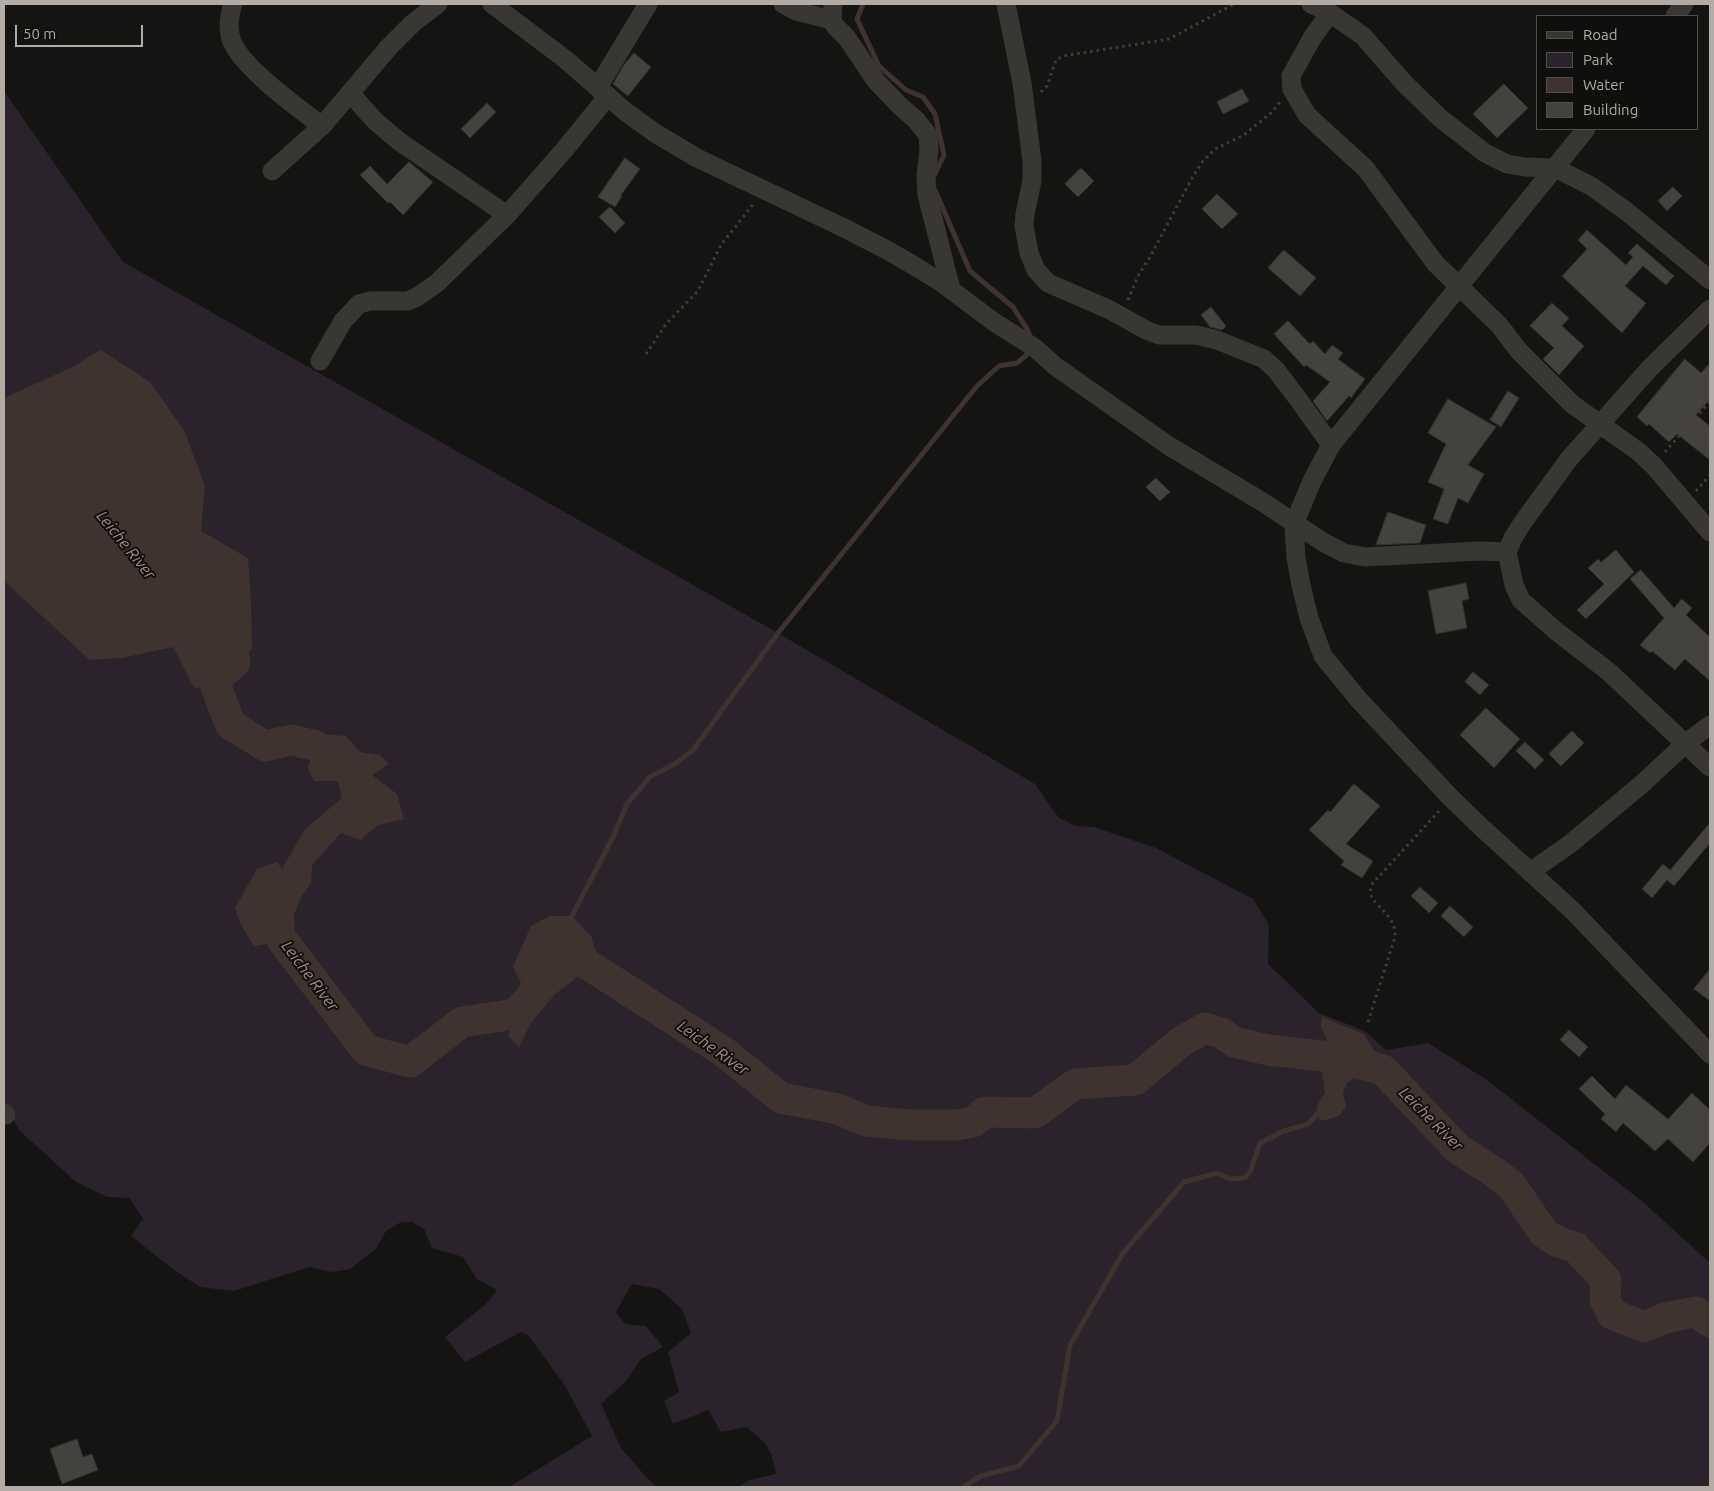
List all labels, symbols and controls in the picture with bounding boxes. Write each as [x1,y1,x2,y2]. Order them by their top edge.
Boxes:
scale bar [18,15,145,47]
legend [1536,15,1699,130]
text: 50 m [23,25,56,42]
text: Road [1583,26,1618,43]
text: Park [1583,51,1613,68]
text: Water [1583,76,1624,93]
text: Building [1583,101,1638,118]
water label: Leiche River [92,507,160,583]
water label: Leiche River [277,937,343,1015]
water label: Leiche River [674,1016,752,1080]
water label: Leiche River [1395,1083,1467,1155]

